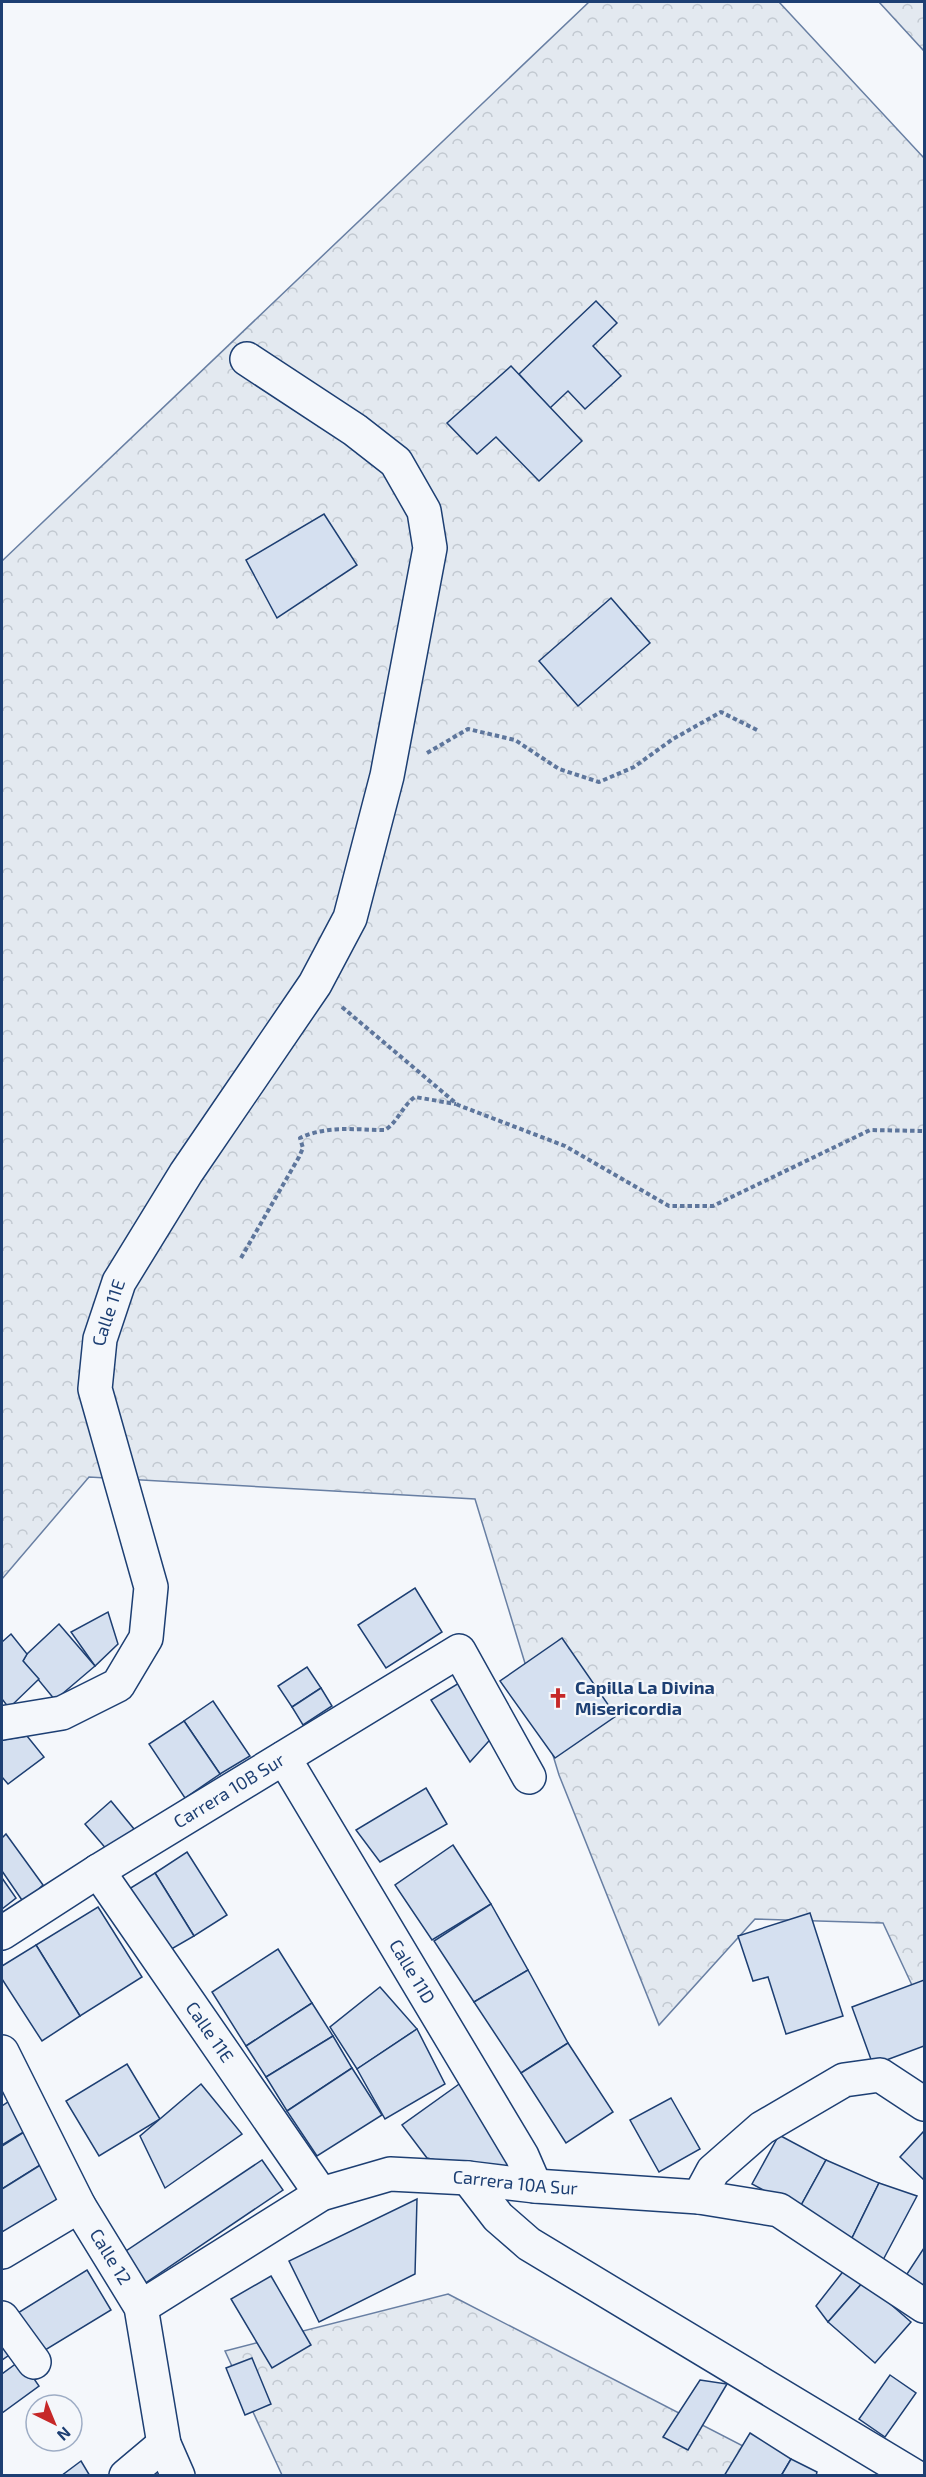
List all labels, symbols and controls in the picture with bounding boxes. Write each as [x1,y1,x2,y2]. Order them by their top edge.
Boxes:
street label: Calle 11E [87,1276,129,1347]
place label: Capilla La Divina Misericordia [575,1676,715,1719]
church icon: Capilla La Divina Misericordia [546,1686,570,1710]
street label: Carrera 10B Sur [169,1748,288,1832]
street label: Calle 11D [385,1935,440,2007]
street label: Calle 11E [182,1997,239,2066]
street label: Carrera 10A Sur [452,2165,579,2199]
street label: Calle 12 [86,2224,137,2289]
north arrow [24,2393,84,2453]
text: N [54,2423,75,2445]

